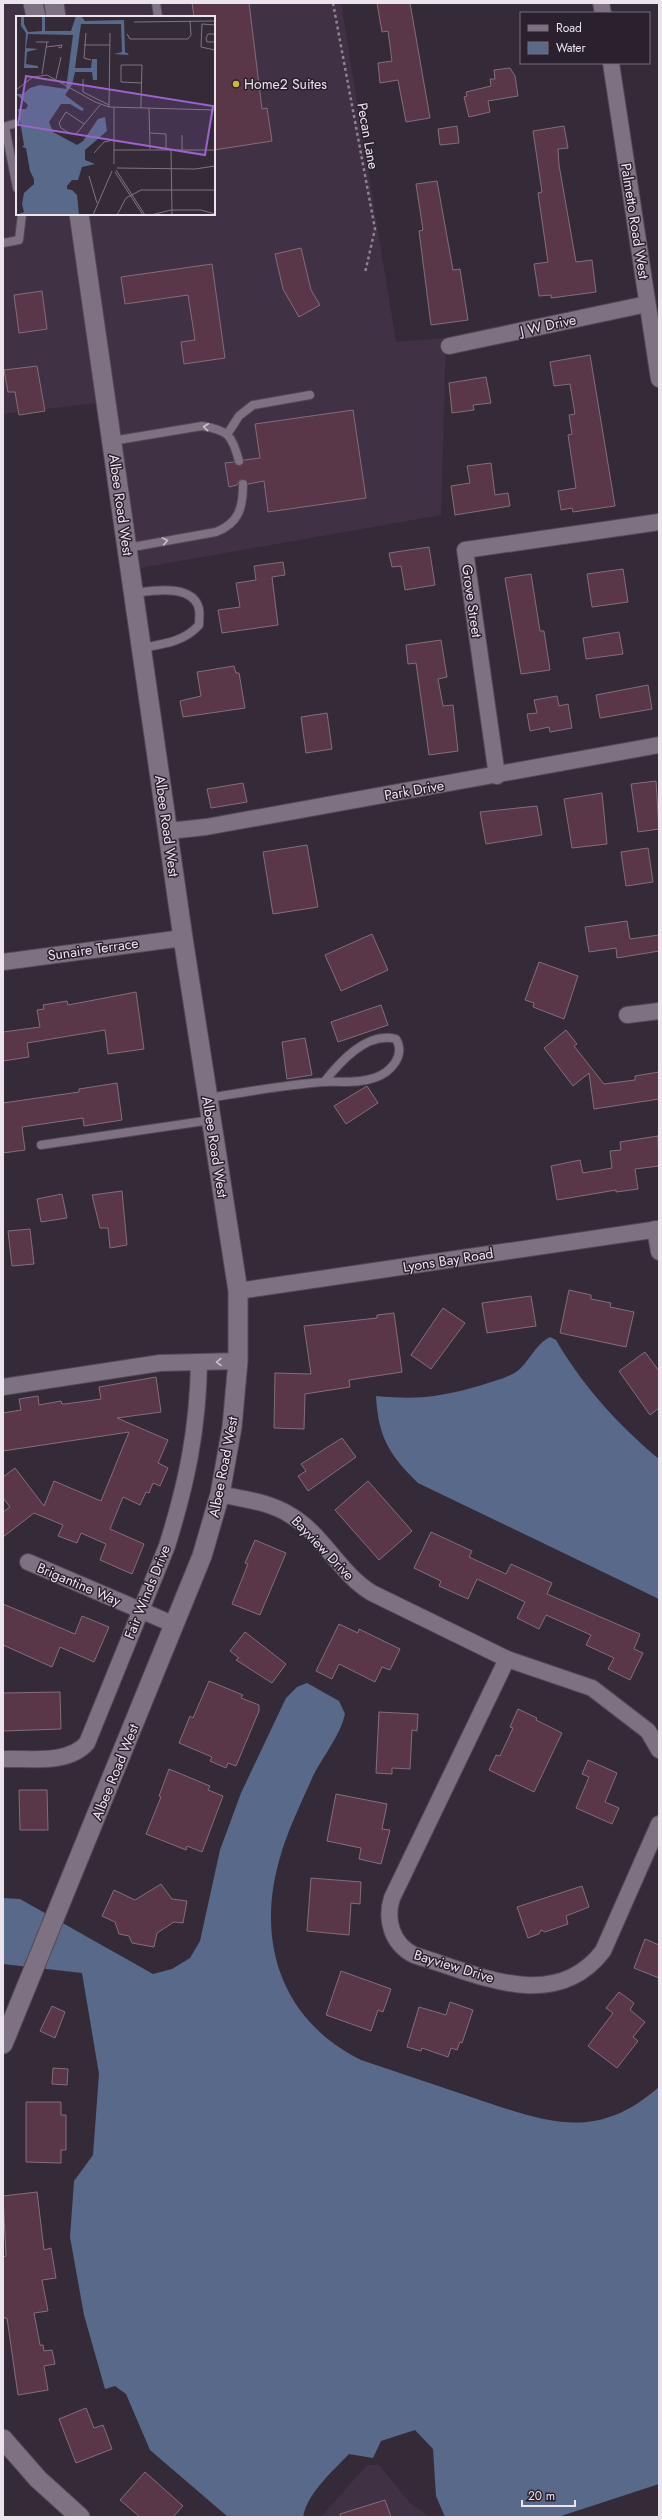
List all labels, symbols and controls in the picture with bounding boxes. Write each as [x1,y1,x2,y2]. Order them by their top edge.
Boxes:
legend [520,12,650,64]
inset map [16,16,215,215]
text: Road [556,19,582,37]
text: Water [556,39,587,57]
place label: Home2 Suites [244,74,327,94]
marker: Home2 Suites [231,79,241,89]
street label: Pecan Lane [352,101,384,171]
street label: Palmetto Road West [616,162,654,281]
street label: J W Drive [516,309,578,341]
one-way arrow [203,422,209,431]
street label: Albee Road West [104,453,138,558]
one-way arrow [162,537,168,546]
street label: Grove Street [457,563,487,639]
street label: Albee Road West [150,774,184,879]
street label: Park Drive [383,775,445,805]
street label: Sunaire Terrace [46,933,140,965]
street label: Albee Road West [197,1095,233,1200]
street label: Lyons Bay Road [401,1243,495,1277]
one-way arrow [216,1358,222,1366]
street label: Albee Road West [203,1414,243,1519]
street label: Bayview Drive [287,1511,359,1585]
street label: Fair Winds Drive [119,1542,175,1642]
street label: Brigantine Way [34,1557,125,1611]
street label: Albee Road West [87,1720,144,1823]
street label: Bayview Drive [412,1944,496,1988]
scale bar [522,2482,575,2508]
text: 20 m [528,2487,555,2505]

